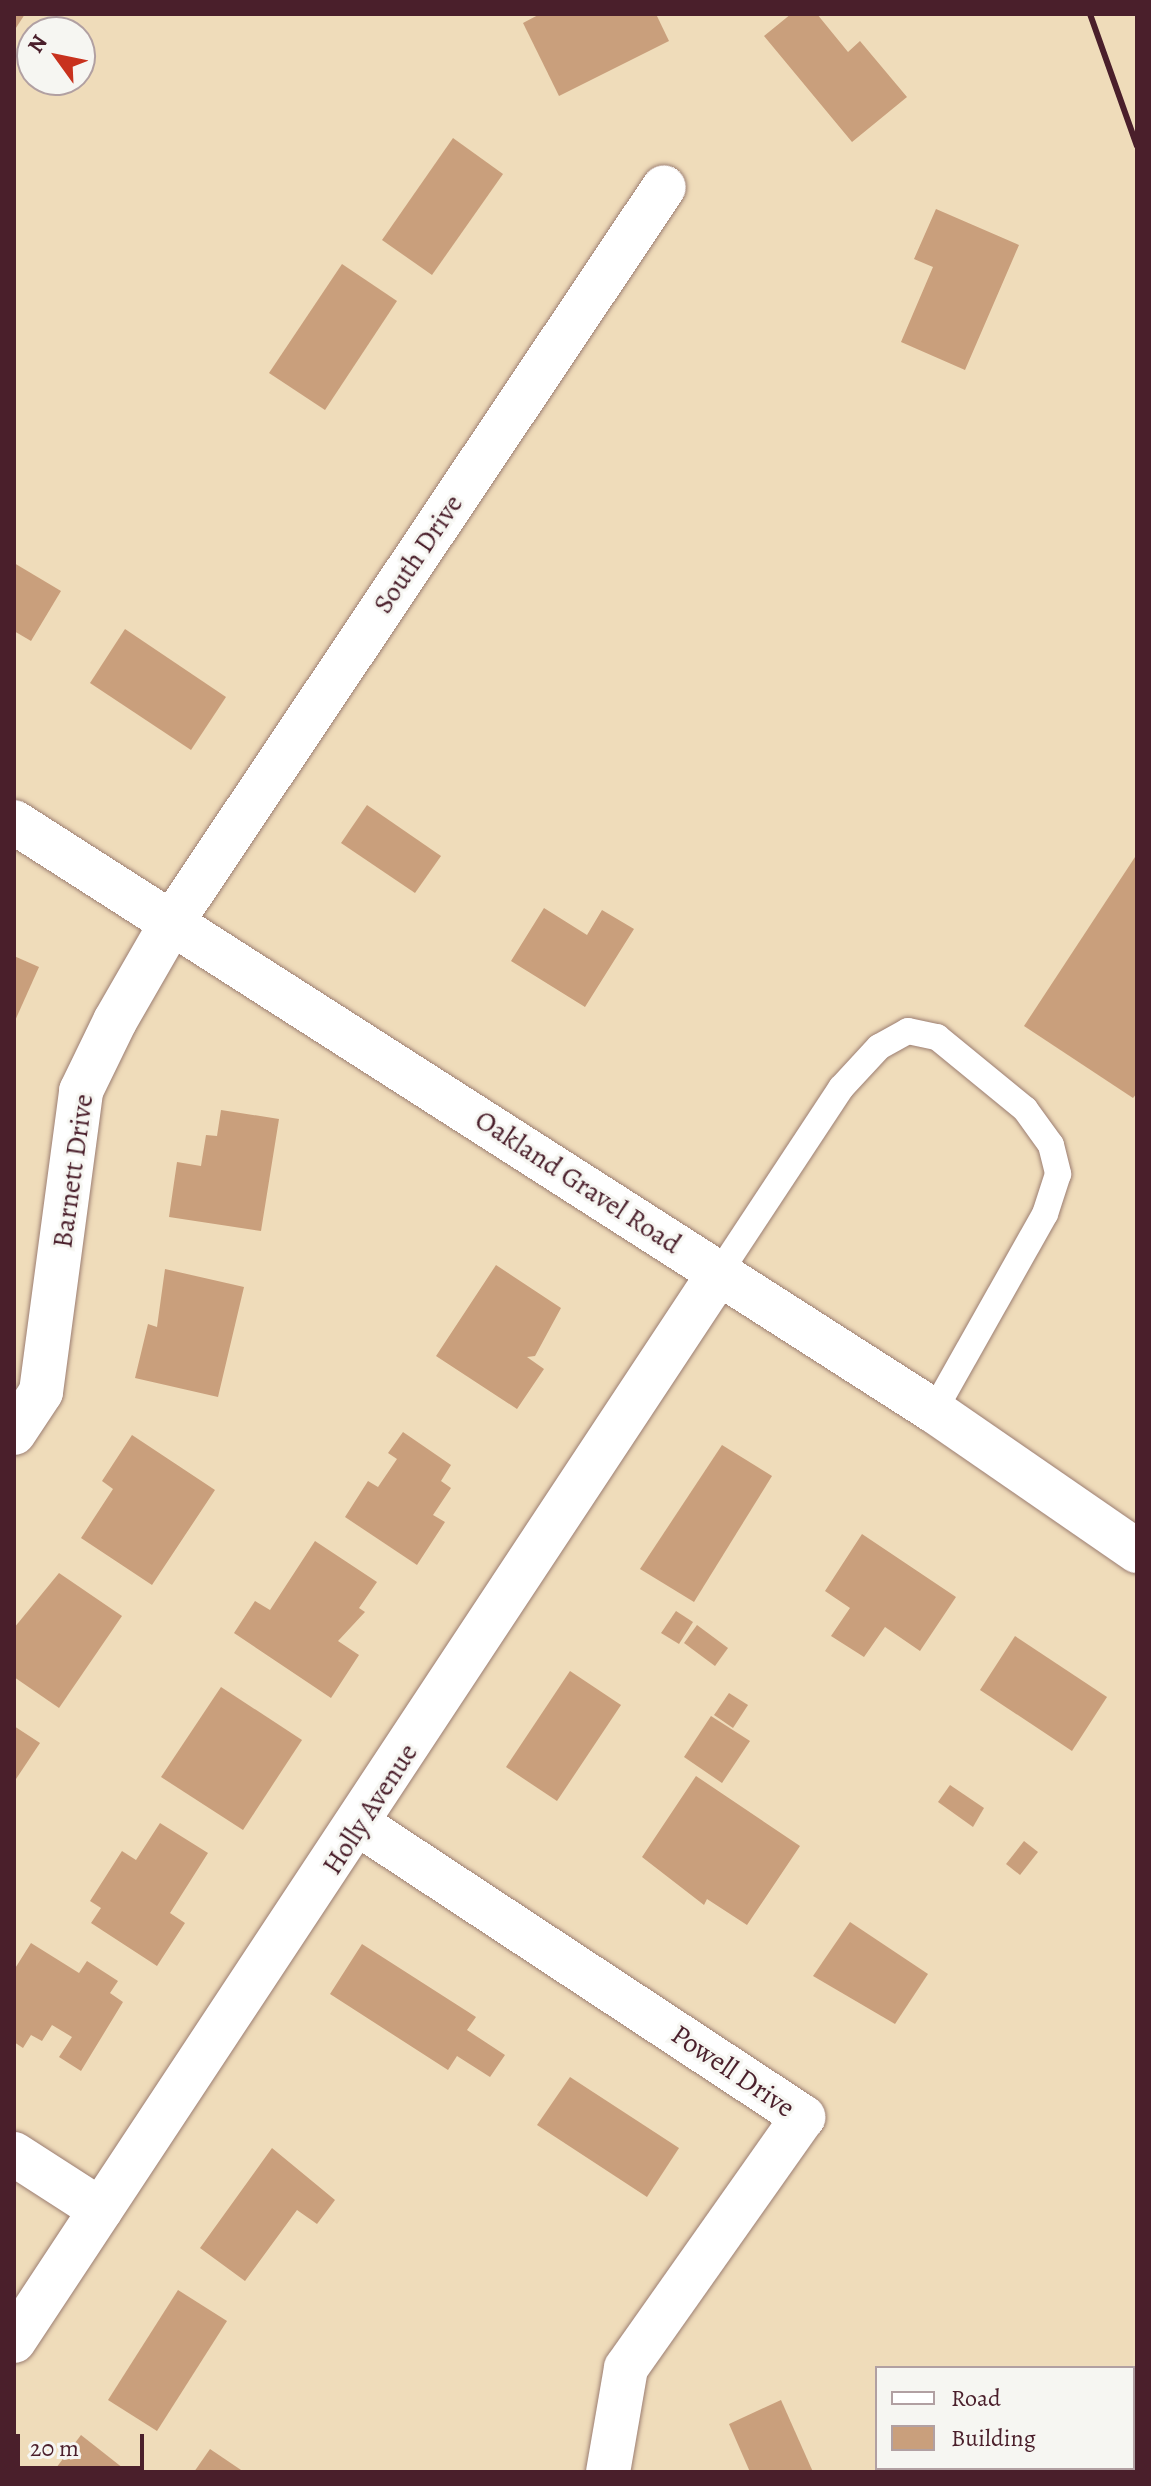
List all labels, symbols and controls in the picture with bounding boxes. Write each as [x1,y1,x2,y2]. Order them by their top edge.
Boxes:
north arrow [16,16,96,96]
text: N [21,29,54,59]
street label: South Drive [366,488,470,620]
street label: Barnett Drive [46,1092,100,1250]
street label: Oakland Gravel Road [469,1103,687,1261]
street label: Holly Avenue [315,1737,425,1881]
street label: Powell Drive [665,2017,801,2125]
legend [875,2366,1135,2470]
text: Road [951,2382,1001,2414]
scale bar [20,2418,148,2468]
text: Building [951,2422,1036,2454]
text: 20 m [30,2432,79,2464]

